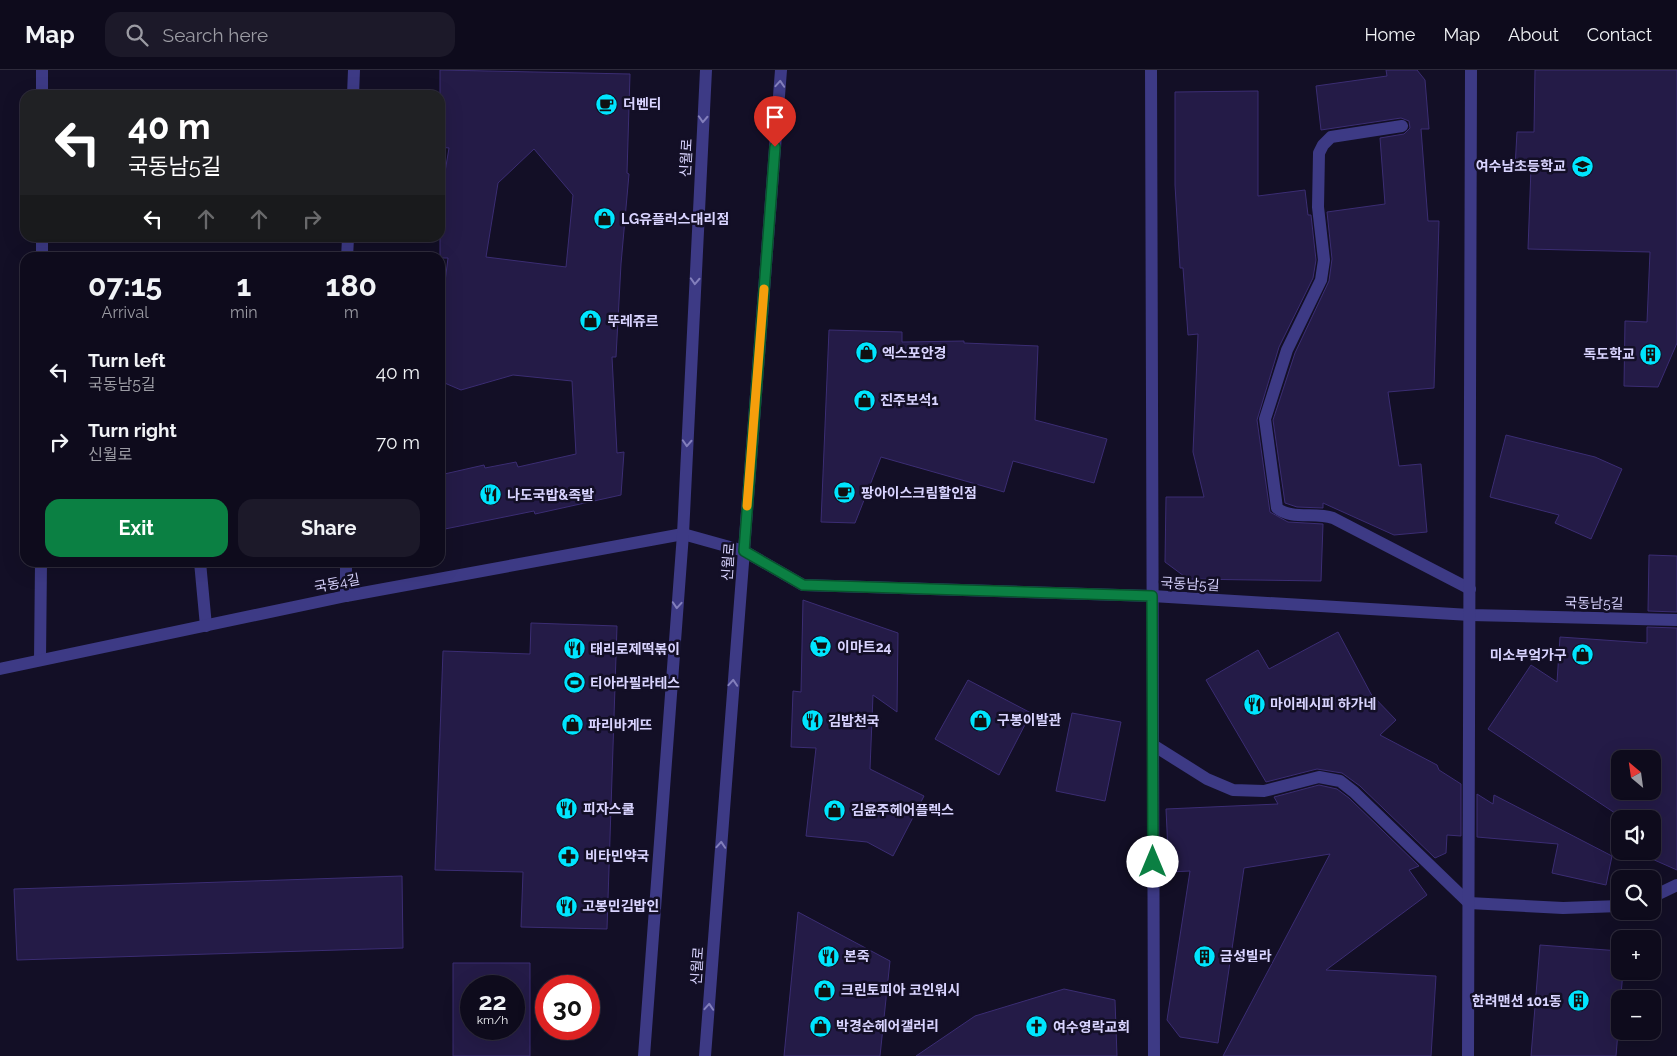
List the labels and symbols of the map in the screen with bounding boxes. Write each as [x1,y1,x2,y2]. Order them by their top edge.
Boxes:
one-way arrow [774,79,785,87]
cafe icon: 더벤티 [595,92,619,116]
place label: 더벤티 [623,96,662,112]
pin [754,96,796,147]
one-way arrow [698,115,709,123]
street label: 신월로 [677,138,695,178]
school or university icon: 여수남초등학교 [1570,154,1594,178]
place label: 여수남초등학교 [1476,158,1566,174]
shop icon: LG유플러스대리점 [593,207,617,231]
place label: LG유플러스대리점 [621,211,729,227]
one-way arrow [690,277,701,285]
shop icon: 뚜레쥬르 [579,309,603,333]
place label: 뚜레쥬르 [607,313,659,329]
shop icon: 엑스포안경 [854,341,878,365]
building icon: 독도학교 [1639,342,1663,366]
place label: 엑스포안경 [882,345,946,361]
place label: 독도학교 [1583,346,1635,362]
shop icon: 진주보석1 [852,388,876,412]
place label: 진주보석1 [880,392,939,408]
one-way arrow [682,440,693,448]
cafe icon: 팡아이스크림할인점 [833,481,857,505]
restaurant icon: 나도국밥&족발 [479,483,503,507]
place label: 팡아이스크림할인점 [861,485,977,501]
place label: 나도국밥&족발 [507,487,594,503]
street label: 신월로 [719,542,737,582]
street label: 국동4길 [313,571,361,595]
street label: 국동남5길 [1160,574,1220,594]
street label: 국동남5길 [1564,594,1624,612]
one-way arrow [672,602,683,610]
supermarket icon: 이마트24 [809,635,833,659]
restaurant icon: 태리로제떡볶이 [562,637,586,661]
place label: 이마트24 [837,639,892,655]
place label: 태리로제떡볶이 [590,641,680,657]
shop icon: 미소부엌가구 [1571,643,1595,667]
place label: 미소부엌가구 [1490,647,1567,663]
sports icon: 티아라필라테스 [562,671,586,695]
place label: 티아라필라테스 [590,675,680,691]
one-way arrow [728,679,739,687]
restaurant icon: 마이레시피 하가네 [1242,692,1266,716]
place label: 마이레시피 하가네 [1270,696,1376,712]
shop icon: 구봉이발관 [969,708,993,732]
restaurant icon: 김밥천국 [800,709,824,733]
place label: 구봉이발관 [997,712,1062,728]
shop icon: 파리바게뜨 [560,713,584,737]
place label: 김밥천국 [828,713,880,729]
place label: 파리바게뜨 [588,717,653,733]
north arrow [1611,750,1661,800]
restaurant icon: 피자스쿨 [555,797,579,821]
shop icon: 김윤주헤어플렉스 [823,798,847,822]
place label: 피자스쿨 [583,801,635,817]
place label: 김윤주헤어플렉스 [851,802,954,818]
position arrow [1126,835,1178,887]
one-way arrow [715,841,726,849]
pharmacy icon: 비타민약국 [557,844,581,868]
place label: 비타민약국 [585,848,650,864]
restaurant icon: 고봉민김밥인 [554,894,578,918]
place label: 고봉민김밥인 [582,898,659,914]
restaurant icon: 본죽 [816,944,840,968]
building icon: 금성빌라 [1192,944,1216,968]
street label: 신월로 [688,946,706,986]
place label: 본죽 [844,948,870,964]
place label: 금성빌라 [1220,948,1272,964]
speed limit sign: 30 [535,975,600,1040]
shop icon: 크린토피아 코인워시 [813,978,837,1002]
place label: 크린토피아 코인워시 [841,982,960,998]
building icon: 한려맨션 101동 [1566,989,1590,1013]
place label: 한려맨션 101동 [1472,993,1562,1009]
one-way arrow [703,1003,714,1011]
shop icon: 박경순헤어갤러리 [808,1014,832,1038]
church icon: 여수영락교회 [1025,1015,1049,1039]
place label: 박경순헤어갤러리 [836,1018,939,1034]
place label: 여수영락교회 [1053,1019,1130,1035]

